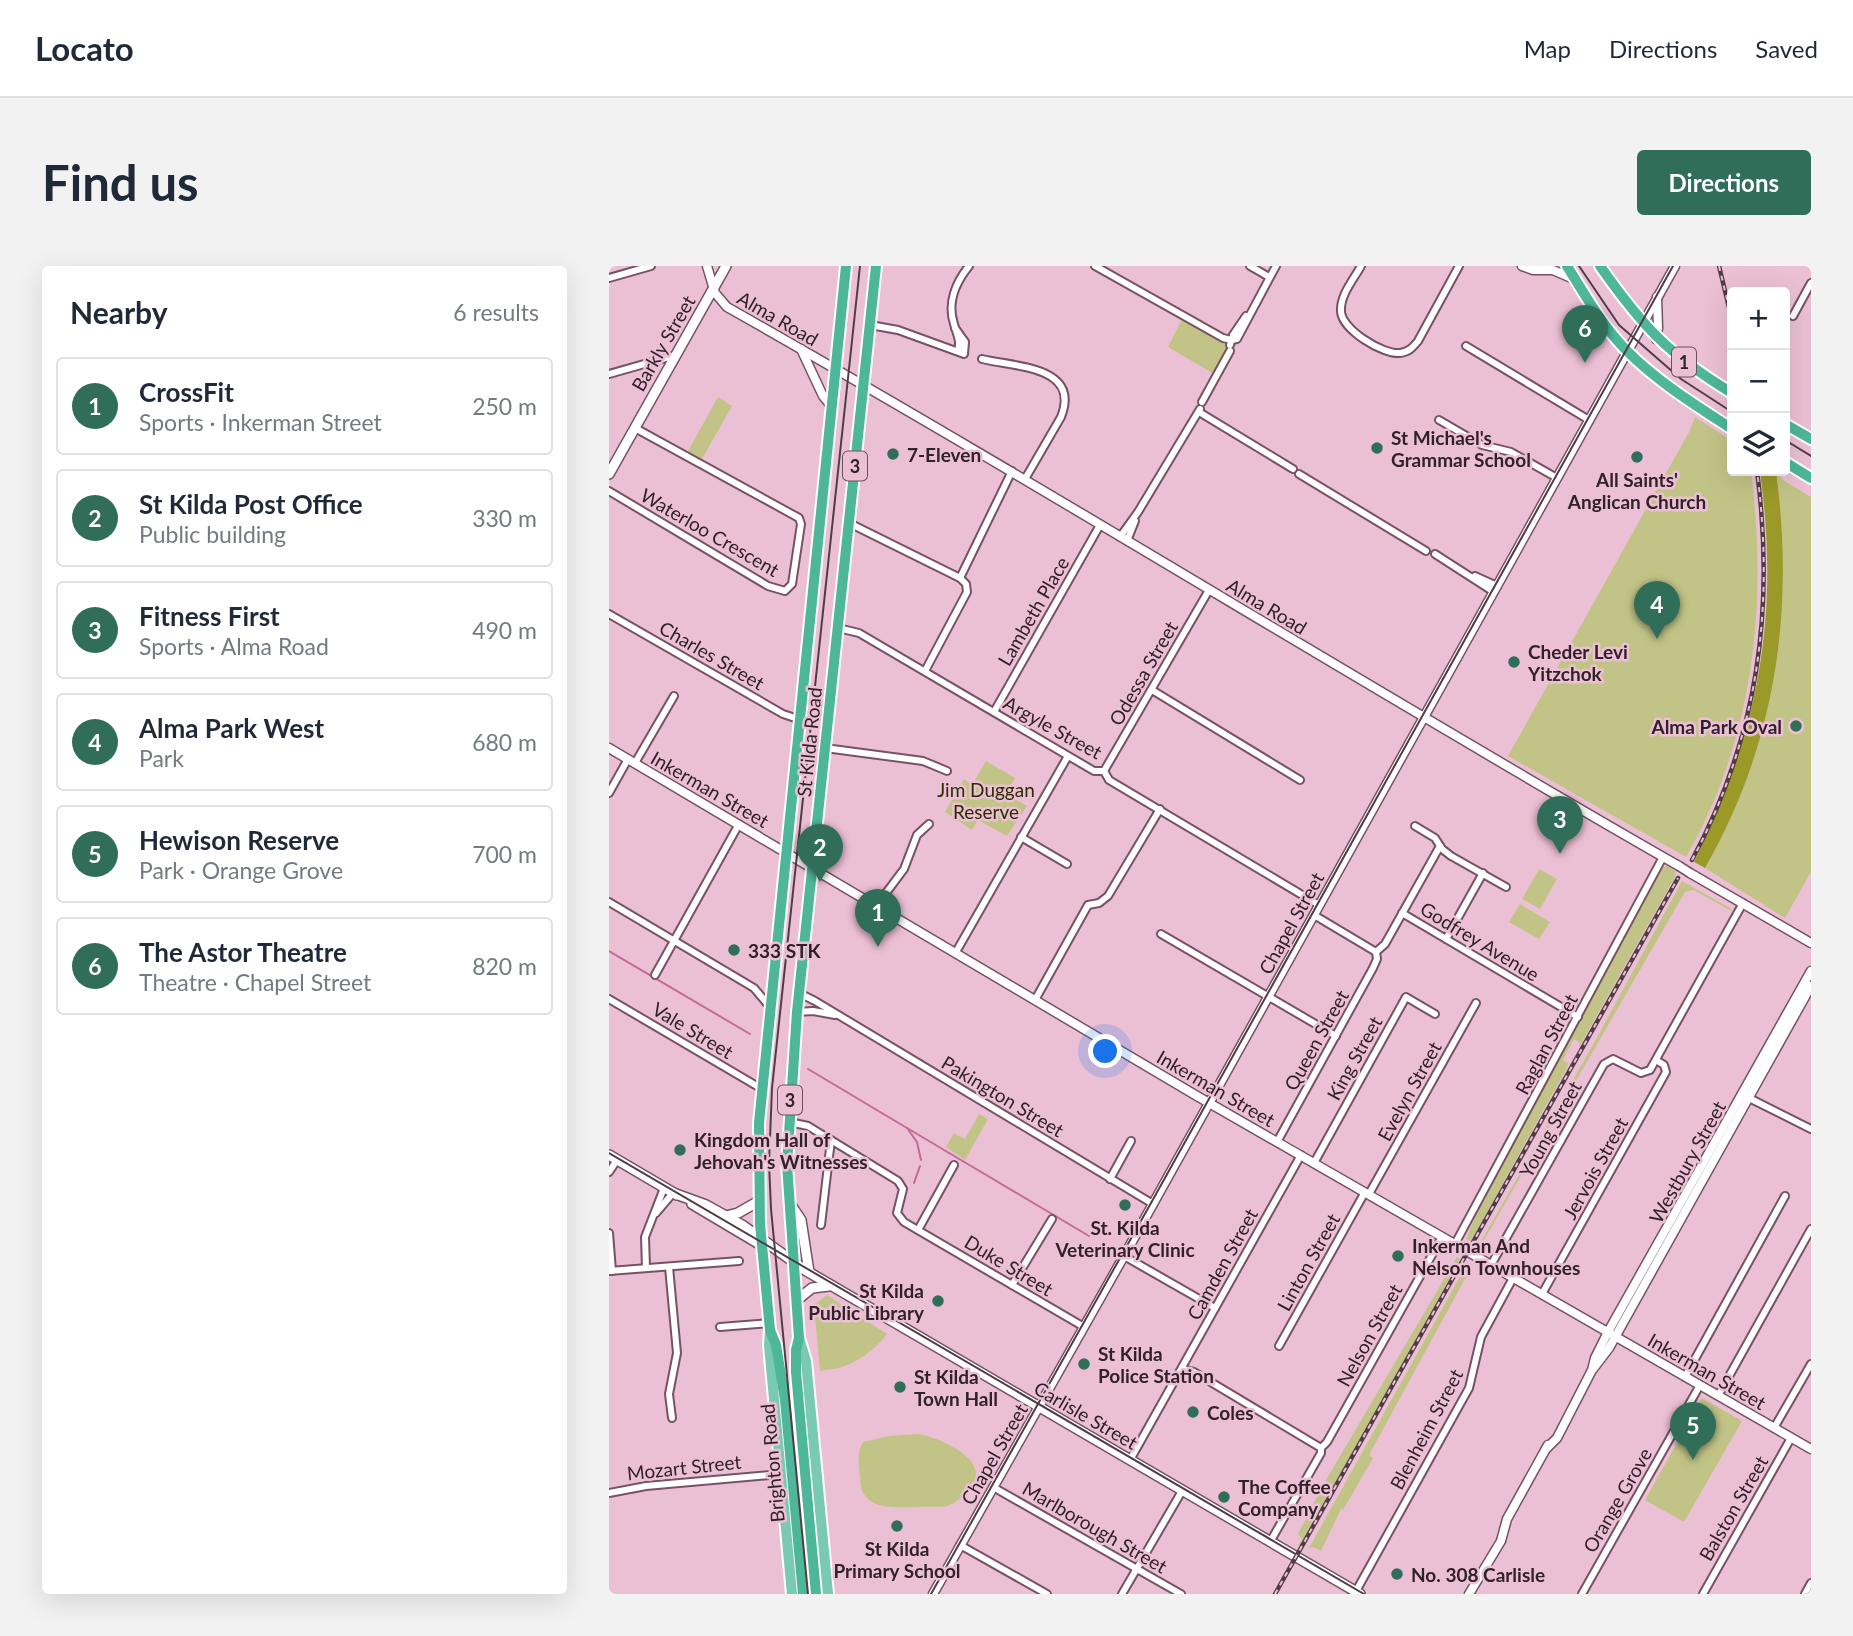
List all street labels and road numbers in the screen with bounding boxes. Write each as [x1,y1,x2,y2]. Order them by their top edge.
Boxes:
street label: Alma Road [734,286,822,350]
street label: Barkly Street [626,291,700,395]
road number: 1 [1672,348,1696,376]
road number: 3 [843,452,867,481]
street label: Waterloo Crescent [637,483,784,581]
street label: Lambeth Place [993,552,1073,670]
street label: Alma Road [1223,573,1311,639]
street label: Charles Street [655,616,769,694]
street label: Odessa Street [1104,617,1182,729]
street label: St Kilda Road [792,686,826,798]
street label: Argyle Street [1000,691,1106,763]
street label: Inkerman Street [647,746,773,832]
street label: Chapel Street [1254,868,1328,978]
street label: Godfrey Avenue [1416,896,1544,986]
street label: Queen Street [1279,986,1353,1094]
street label: Raglan Street [1510,990,1582,1098]
street label: Vale Street [648,997,738,1063]
street label: King Street [1322,1012,1387,1104]
street label: Evelyn Street [1372,1037,1446,1145]
street label: Inkerman Street [1153,1045,1279,1131]
street label: Pakington Street [938,1051,1068,1142]
street label: Young Street [1514,1077,1586,1181]
road number: 3 [778,1086,802,1114]
street label: Westbury Street [1644,1097,1730,1227]
street label: Jervois Street [1558,1113,1632,1223]
street label: Camden Street [1182,1204,1262,1324]
street label: Linton Street [1272,1209,1344,1315]
street label: Duke Street [961,1230,1057,1300]
street label: Nelson Street [1331,1280,1407,1390]
street label: Inkerman Street [1644,1328,1770,1414]
street label: Blenheim Street [1385,1365,1467,1493]
street label: Carlisle Street [1030,1376,1142,1454]
street label: Chapel Street [956,1399,1032,1509]
street label: Brighton Road [755,1403,789,1523]
street label: Orange Grove [1578,1444,1656,1556]
street label: Mozart Street [626,1450,742,1484]
street label: Balston Street [1694,1451,1772,1565]
street label: Marlborough Street [1019,1476,1171,1578]

